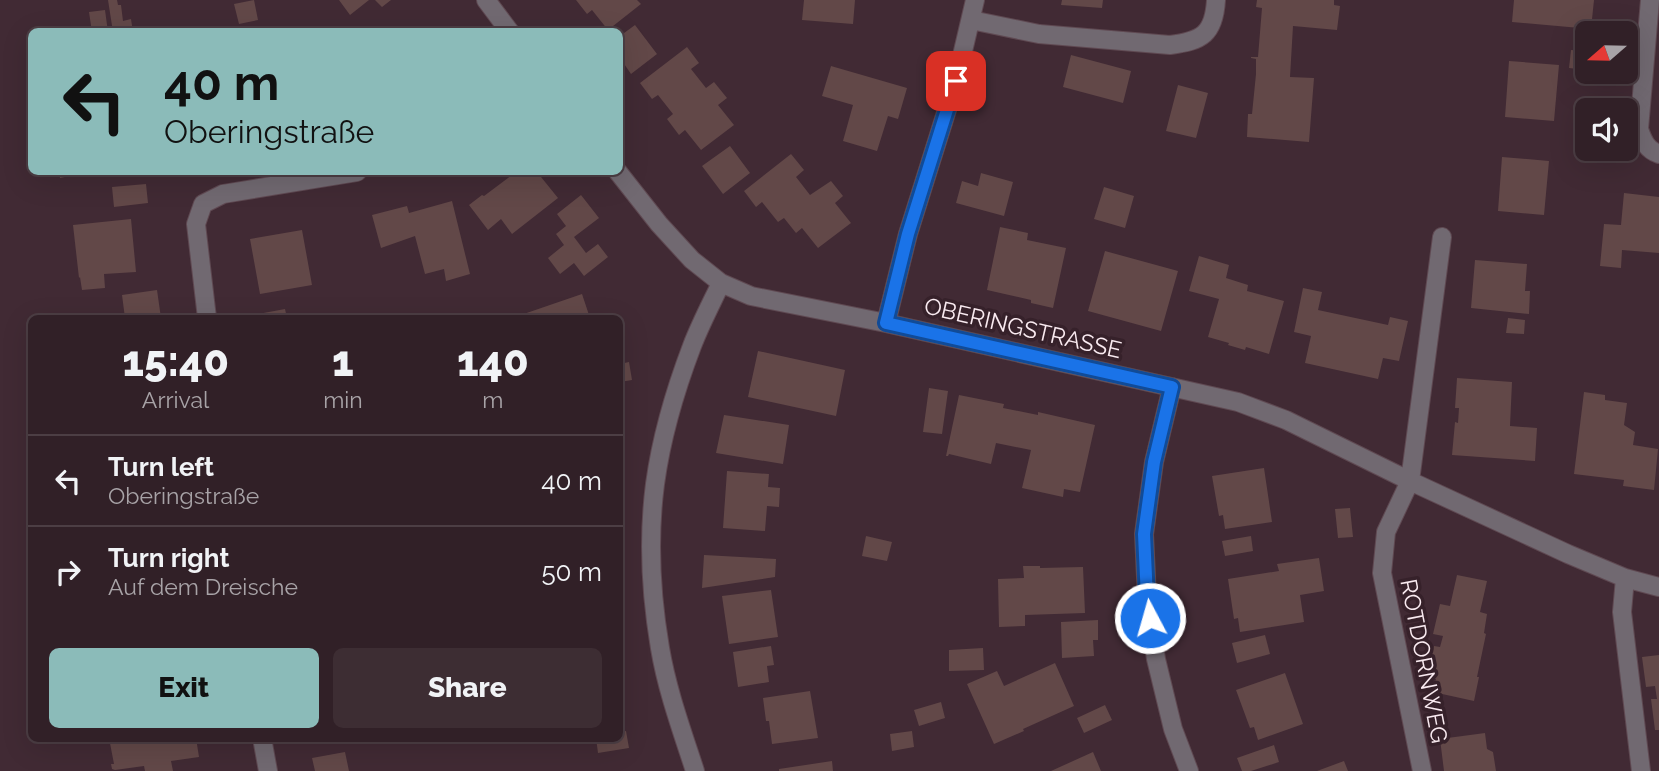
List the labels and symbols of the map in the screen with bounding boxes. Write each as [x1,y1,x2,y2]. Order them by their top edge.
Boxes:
north arrow [1575,21,1638,84]
pin [926,51,986,111]
street label: OBERINGSTRASSE [922,292,1124,363]
street label: ROTDORNWEG [1395,577,1454,745]
position arrow [1113,581,1187,655]

